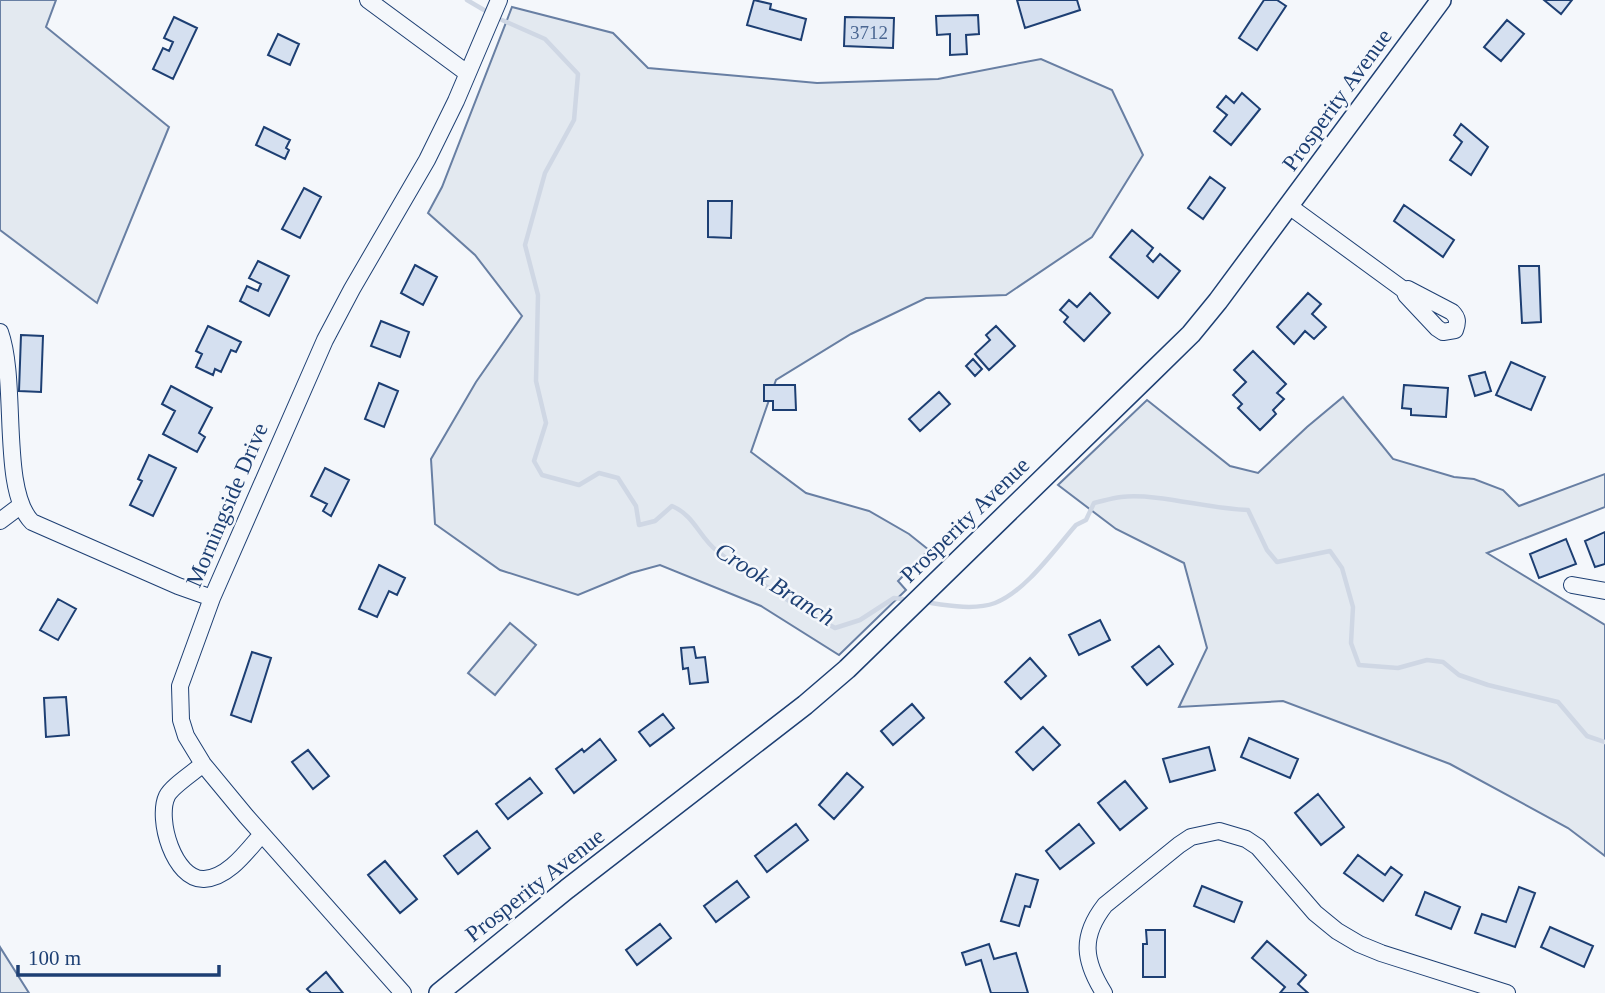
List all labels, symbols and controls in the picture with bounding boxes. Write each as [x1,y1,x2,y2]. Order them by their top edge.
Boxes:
house number: 3712 [850,22,888,43]
street label: Prosperity Avenue [1277,24,1397,176]
street label: Morningside Drive [181,419,273,591]
street label: Prosperity Avenue [896,452,1034,588]
water label: Crook Branch [711,537,839,631]
street label: Prosperity Avenue [461,823,609,947]
scale bar [18,934,219,978]
text: 100 m [28,946,81,970]

